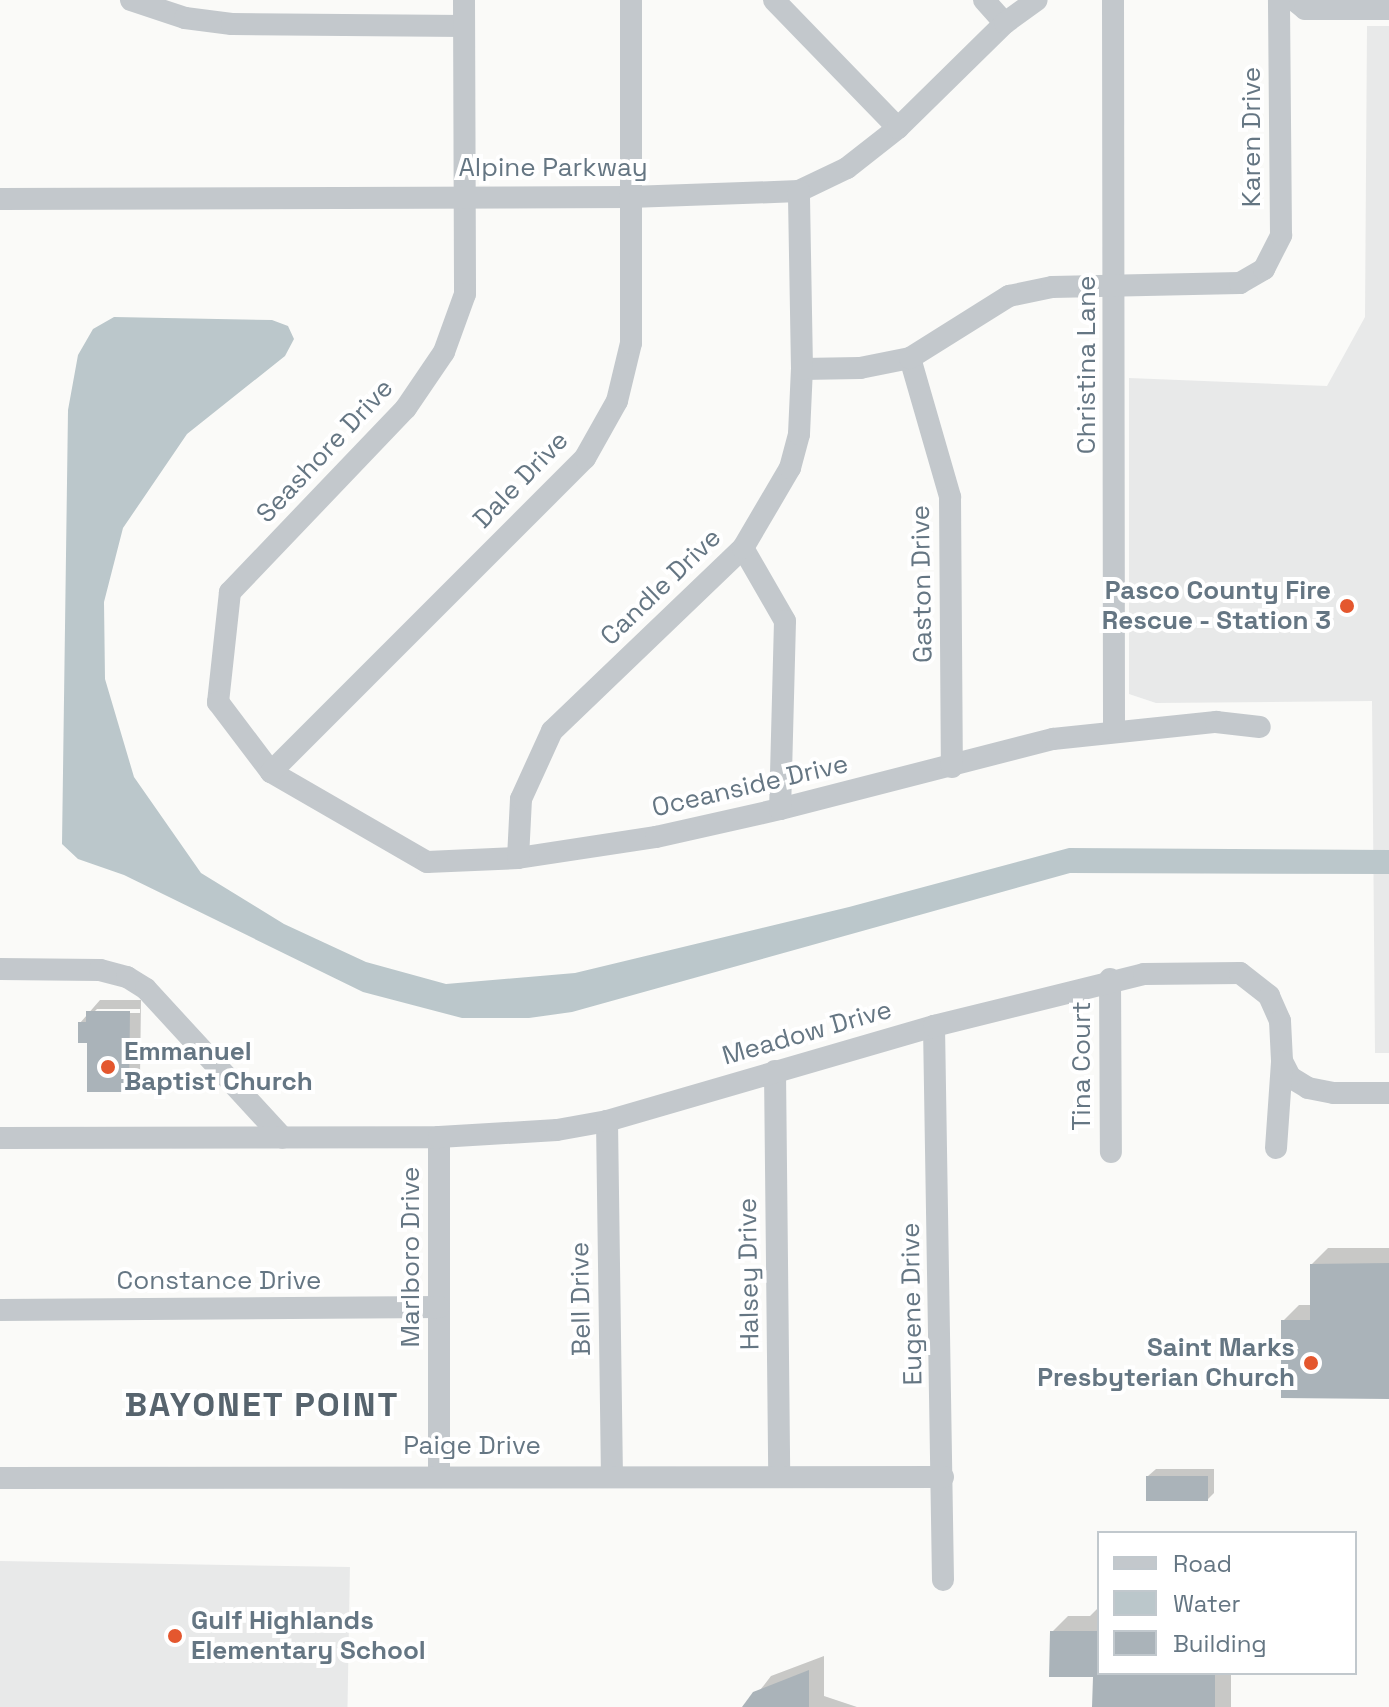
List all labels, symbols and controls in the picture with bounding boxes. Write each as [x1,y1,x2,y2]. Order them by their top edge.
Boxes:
street label: Karen Drive [1236,67,1268,207]
street label: Alpine Parkway [458,152,648,184]
street label: Christina Lane [1071,276,1103,454]
street label: Seashore Drive [250,372,400,530]
street label: Dale Drive [467,425,575,535]
street label: Gaston Drive [905,505,939,663]
street label: Candle Drive [594,522,728,652]
place label: Pasco County Fire Rescue - Station 3 [1100,575,1331,636]
marker: Pasco County Fire Rescue - Station 3 [1338,597,1356,615]
street label: Oceanside Drive [649,748,851,824]
street label: Meadow Drive [719,994,895,1072]
street label: Tina Court [1066,1001,1098,1131]
place label: Emmanuel Baptist Church [124,1036,313,1098]
marker: Emmanuel Baptist Church [99,1058,117,1076]
street label: Marlboro Drive [395,1167,427,1347]
street label: Halsey Drive [732,1198,766,1350]
street label: Eugene Drive [895,1222,929,1386]
street label: Bell Drive [564,1242,598,1356]
street label: Constance Drive [117,1265,321,1297]
place label: Saint Marks Presbyterian Church [1037,1332,1295,1394]
marker: Saint Marks Presbyterian Church [1302,1354,1320,1372]
district label: BAYONET POINT [124,1385,400,1425]
street label: Paige Drive [403,1430,541,1462]
legend [1097,1531,1357,1675]
text: Road [1173,1548,1232,1579]
text: Water [1173,1588,1241,1619]
place label: Gulf Highlands Elementary School [191,1605,426,1666]
marker: Gulf Highlands Elementary School [166,1627,184,1645]
text: Building [1173,1628,1267,1659]

